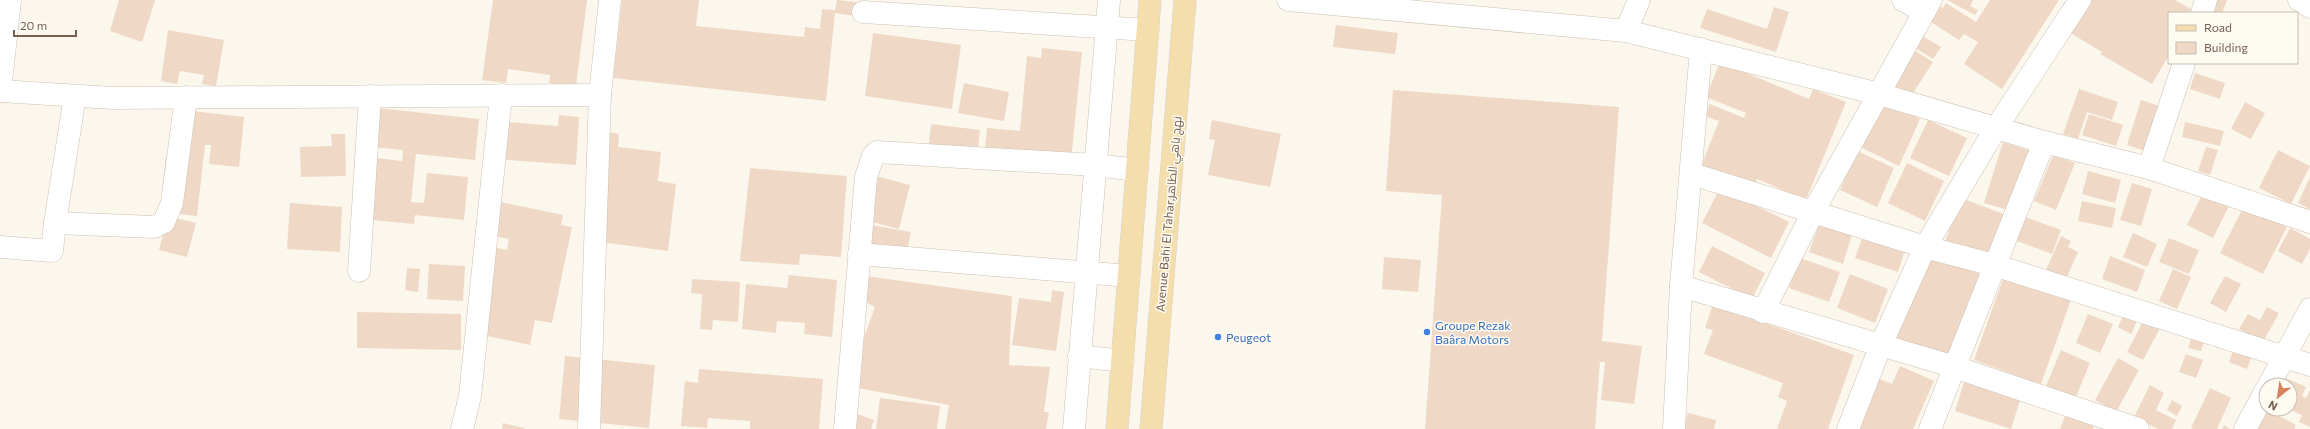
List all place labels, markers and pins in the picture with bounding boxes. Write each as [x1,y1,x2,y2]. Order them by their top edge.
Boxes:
place label: Groupe Rezak Baâra Motors [1435,318,1511,346]
marker: Groupe Rezak Baâra Motors [1422,327,1432,337]
place label: Peugeot [1226,330,1271,344]
marker: Peugeot [1213,332,1223,342]

